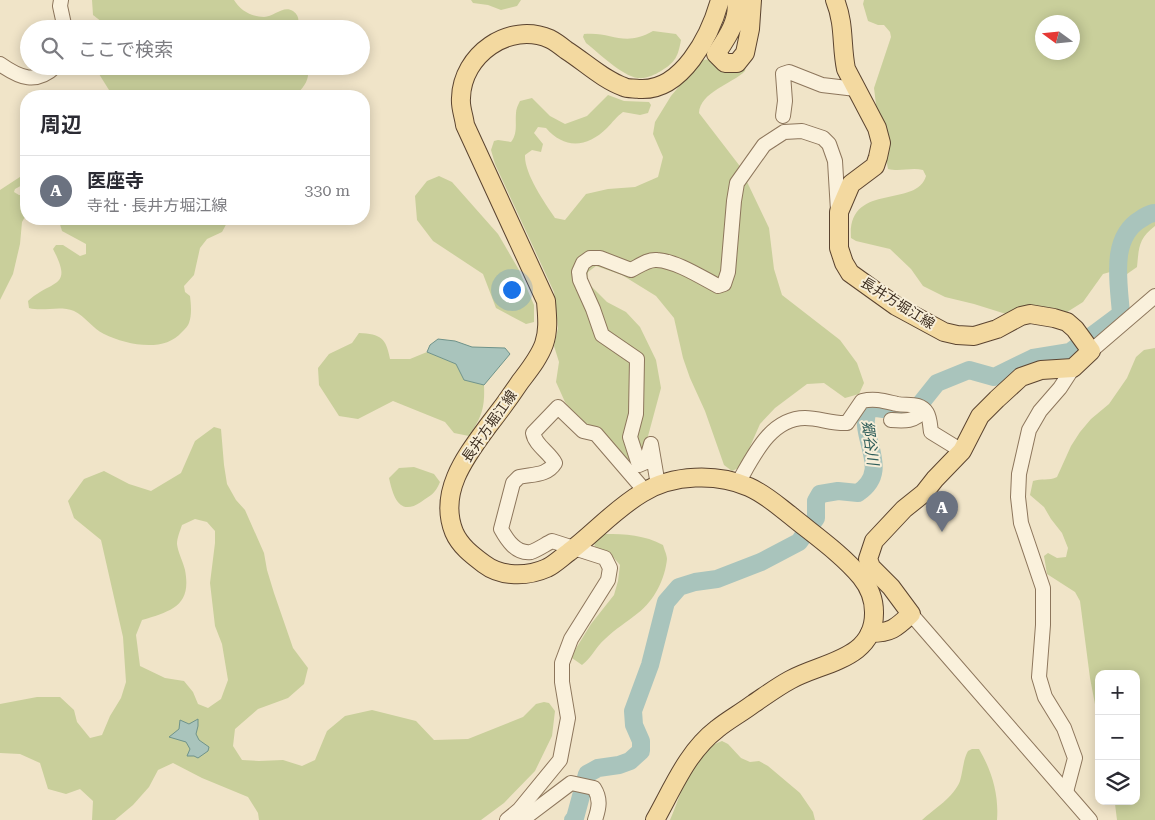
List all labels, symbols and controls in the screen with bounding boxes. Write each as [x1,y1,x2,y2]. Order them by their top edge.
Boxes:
north arrow [1035,15,1080,60]
search box [20,20,370,75]
icon: search [38,34,66,62]
text: ここで検索 [78,38,173,61]
text: 周辺 [40,113,82,137]
text: 医座寺 [87,169,144,192]
text: A [50,181,62,200]
text: 330 m [304,181,350,200]
text: 寺社 · 長井方堀江線 [87,196,227,215]
street label: 長井方堀江線 [858,274,938,332]
your location [499,277,525,303]
street label: 長井方堀江線 [458,387,520,465]
water label: 郷谷川 [858,419,882,469]
pin: A [926,491,958,532]
map controls [1095,670,1140,805]
button: + [1095,670,1140,715]
button: − [1095,715,1140,760]
button: layers [1095,760,1140,805]

